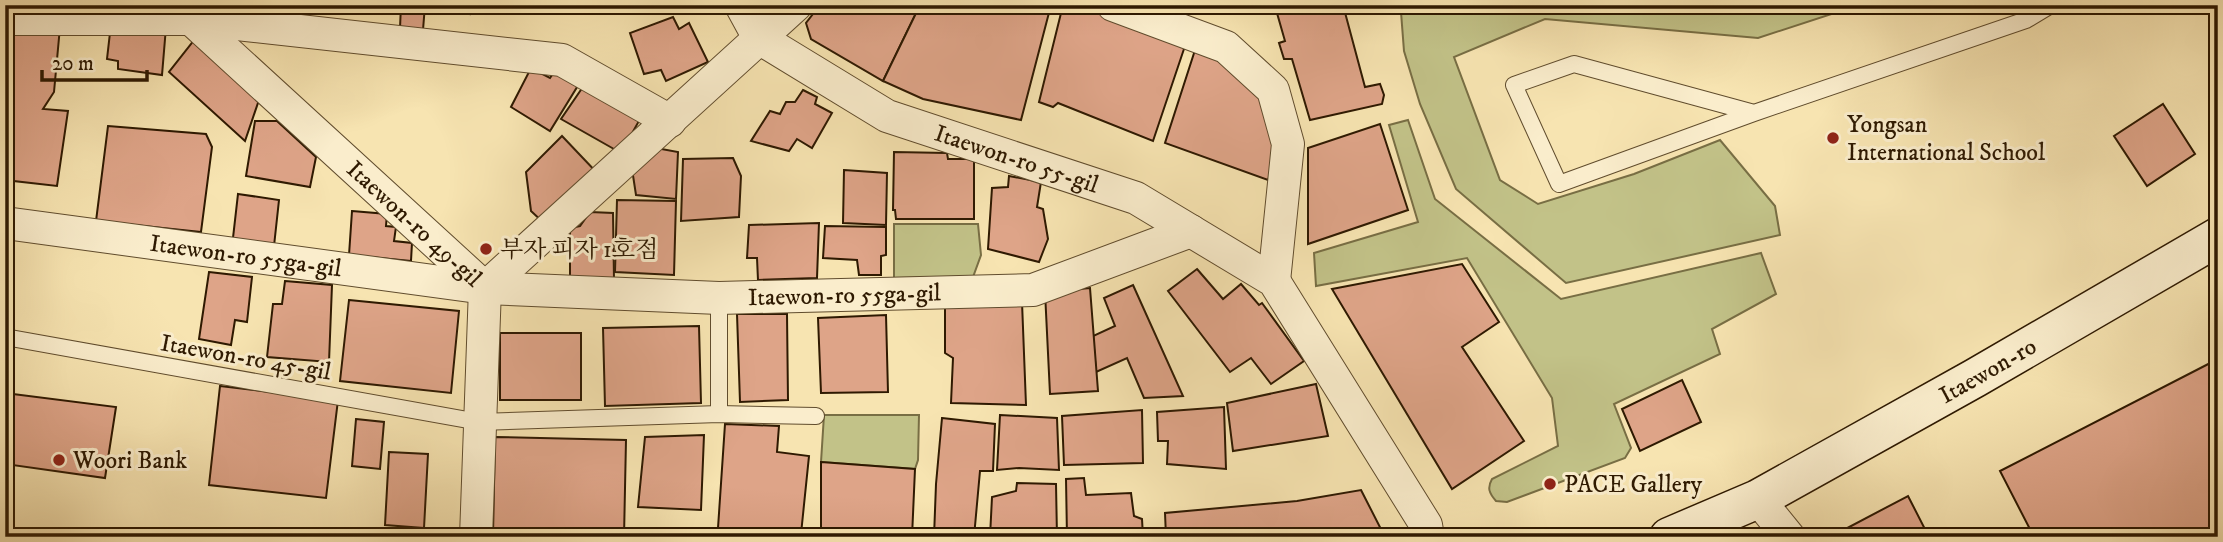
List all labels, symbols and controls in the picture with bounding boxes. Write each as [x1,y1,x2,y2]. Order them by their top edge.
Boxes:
scale bar [42,38,147,82]
text: 20 m [52,51,94,77]
place label: Yongsan International School [1847,110,2046,168]
street label: Itaewon-ro 55-gil [930,119,1103,201]
marker: Yongsan International School [1825,130,1841,146]
street label: Itaewon-ro 49-gil [340,155,488,294]
street label: Itaewon-ro 55ga-gil [148,229,344,285]
place label: 부자 피자 1호점 [500,235,658,265]
marker: 부자 피자 1호점 [478,241,494,257]
street label: Itaewon-ro 55ga-gil [748,278,942,313]
street label: Itaewon-ro 45-gil [158,328,334,388]
street label: Itaewon-ro [1934,332,2042,411]
place label: Woori Bank [72,446,187,476]
marker: Woori Bank [51,452,67,468]
place label: PACE Gallery [1564,470,1703,500]
marker: PACE Gallery [1542,476,1558,492]

